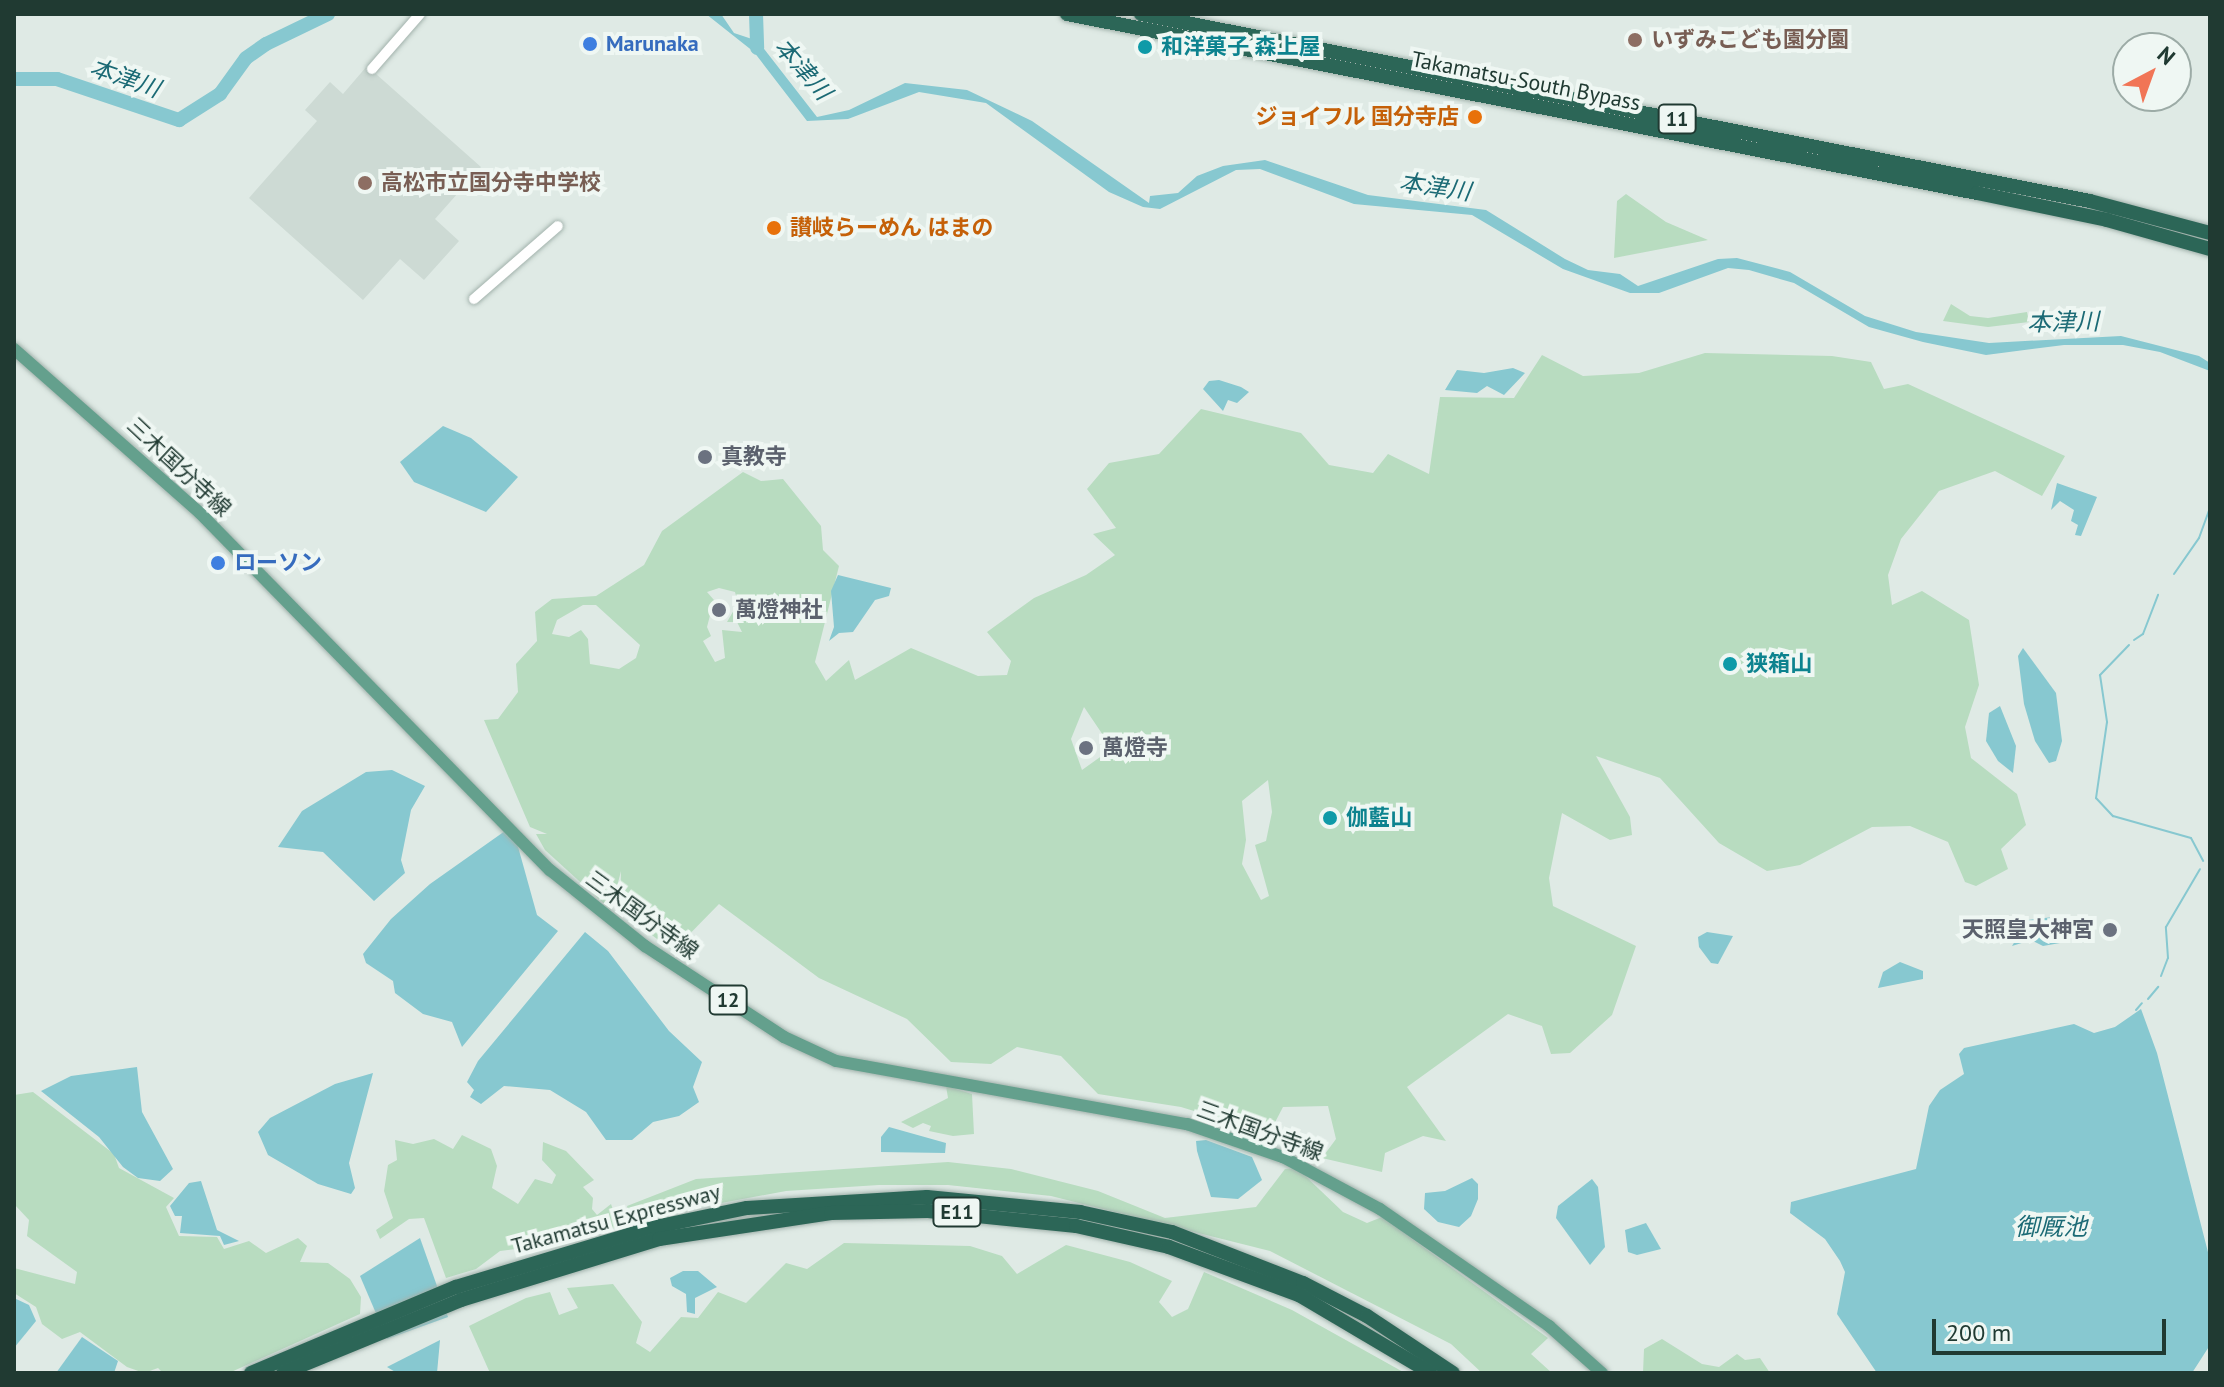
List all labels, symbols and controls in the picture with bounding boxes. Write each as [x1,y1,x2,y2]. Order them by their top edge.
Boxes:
place label: いずみこども園分園 [1651,27,1849,53]
place label: Marunaka [606,31,699,57]
marker: いずみこども園分園 [1626,31,1644,49]
water label: 本津川 [769,32,837,106]
north arrow [2112,32,2192,112]
place label: 和洋菓子 森上屋 [1161,34,1321,60]
marker: Marunaka [581,35,599,53]
marker: 和洋菓子 森上屋 [1136,38,1154,56]
text: N [2152,40,2181,71]
street label: Takamatsu-South Bypass [1409,46,1643,116]
water label: 本津川 [86,53,164,103]
road number: 11 [1657,103,1697,135]
place label: ジョイフル 国分寺店 [1255,104,1459,130]
marker: ジョイフル 国分寺店 [1466,108,1484,126]
water label: 本津川 [1397,168,1473,206]
place label: 高松市立国分寺中学校 [381,170,601,196]
marker: 高松市立国分寺中学校 [356,174,374,192]
place label: 讃岐らーめん はまの [790,215,994,241]
marker: 讃岐らーめん はまの [765,219,783,237]
water label: 本津川 [2027,307,2099,337]
street label: 三木国分寺線 [122,412,236,522]
place label: 真教寺 [721,444,787,470]
marker: 真教寺 [696,448,714,466]
place label: ローソン [234,550,322,576]
marker: ローソン [209,554,227,572]
place label: 萬燈神社 [735,597,823,623]
marker: 萬燈神社 [710,601,728,619]
place label: 狭箱山 [1746,651,1812,677]
marker: 狭箱山 [1721,655,1739,673]
place label: 萬燈寺 [1102,735,1168,761]
marker: 萬燈寺 [1077,739,1095,757]
place label: 伽藍山 [1346,805,1412,831]
marker: 伽藍山 [1321,809,1339,827]
street label: 三木国分寺線 [581,866,703,964]
place label: 天照皇大神宮 [1962,917,2094,943]
marker: 天照皇大神宮 [2101,921,2119,939]
road number: 12 [708,984,748,1016]
street label: 三木国分寺線 [1193,1096,1327,1166]
street label: Takamatsu Expressway [509,1178,723,1260]
road number: E11 [931,1196,983,1228]
water label: 御厩池 [2015,1213,2087,1241]
scale bar [1936,1303,2170,1353]
text: 200 m [1946,1317,2011,1348]

